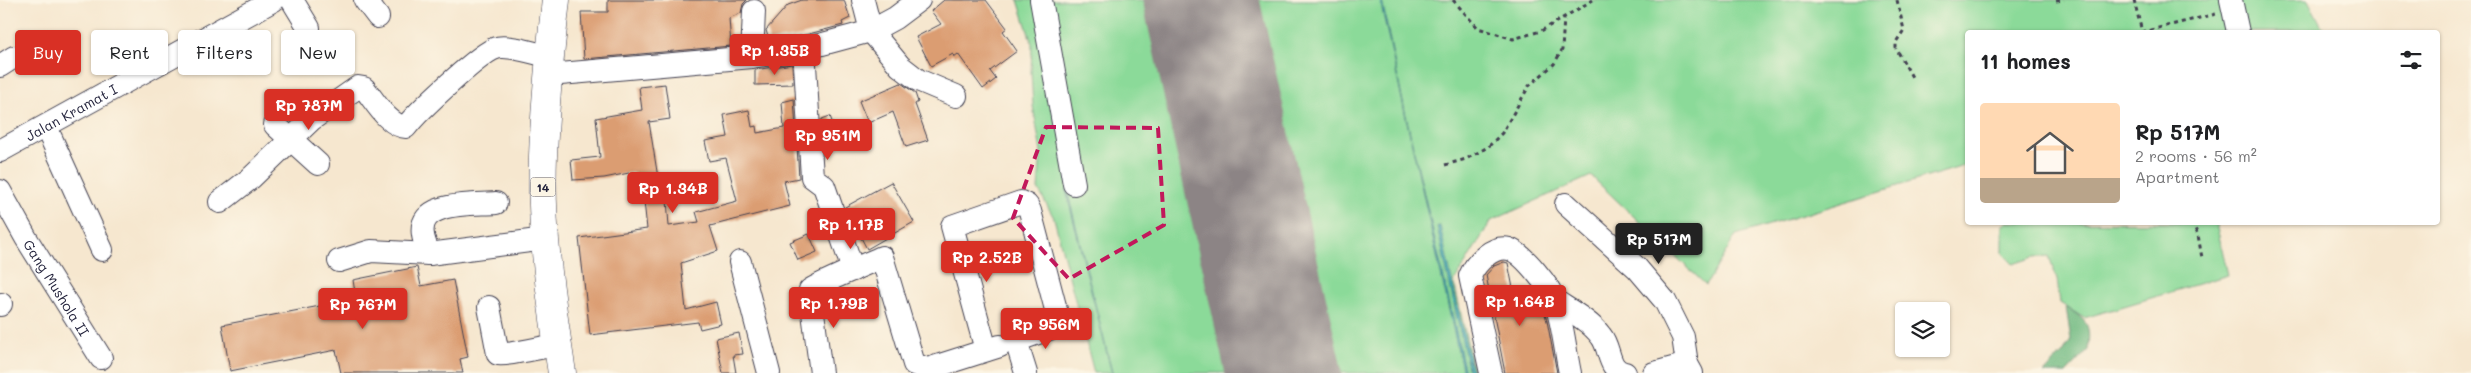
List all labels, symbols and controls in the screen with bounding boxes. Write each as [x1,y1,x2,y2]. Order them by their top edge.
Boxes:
chip: Buy [15,30,81,75]
chip: Rent [91,30,168,75]
chip: Filters [178,30,271,75]
chip: New [281,30,355,75]
pin: Rp 1.35B [723,34,827,76]
text: Rp 1.35B [741,39,809,60]
icon: filters [2397,46,2425,74]
text: 11 homes [1980,47,2071,74]
street label: Jalan Kramat I [22,79,120,145]
pin: Rp 787M [263,88,355,131]
text: Rp 787M [275,94,343,115]
text: Rp 517M [2135,118,2221,145]
pin: Rp 951M [782,119,874,161]
icon: home [2020,123,2080,183]
text: Rp 951M [795,124,861,145]
text: 2 rooms · 56 m² [2135,145,2257,166]
text: Apartment [2135,166,2220,187]
pin: Rp 1.34B [621,172,725,214]
text: Rp 1.34B [638,177,708,198]
road number: 14 [530,178,556,196]
pin: Rp 1.17B [799,208,903,250]
text: Rp 1.17B [818,213,884,234]
pin: Rp 517M [1613,222,1705,265]
text: Rp 517M [1626,228,1692,249]
street label: Gang Mushola II [20,236,94,339]
pin: Rp 2.52B [935,240,1039,283]
text: Rp 2.52B [952,246,1022,267]
pin: Rp 1.64B [1468,284,1572,327]
pin: Rp 1.79B [782,286,886,329]
pin: Rp 767M [317,288,409,330]
text: Rp 1.64B [1485,290,1555,311]
text: Rp 1.79B [800,292,868,313]
text: Rp 767M [329,293,397,314]
map controls [1895,302,1950,357]
button: layers [1895,302,1950,357]
pin: Rp 956M [1000,308,1092,350]
text: Rp 956M [1012,313,1080,334]

